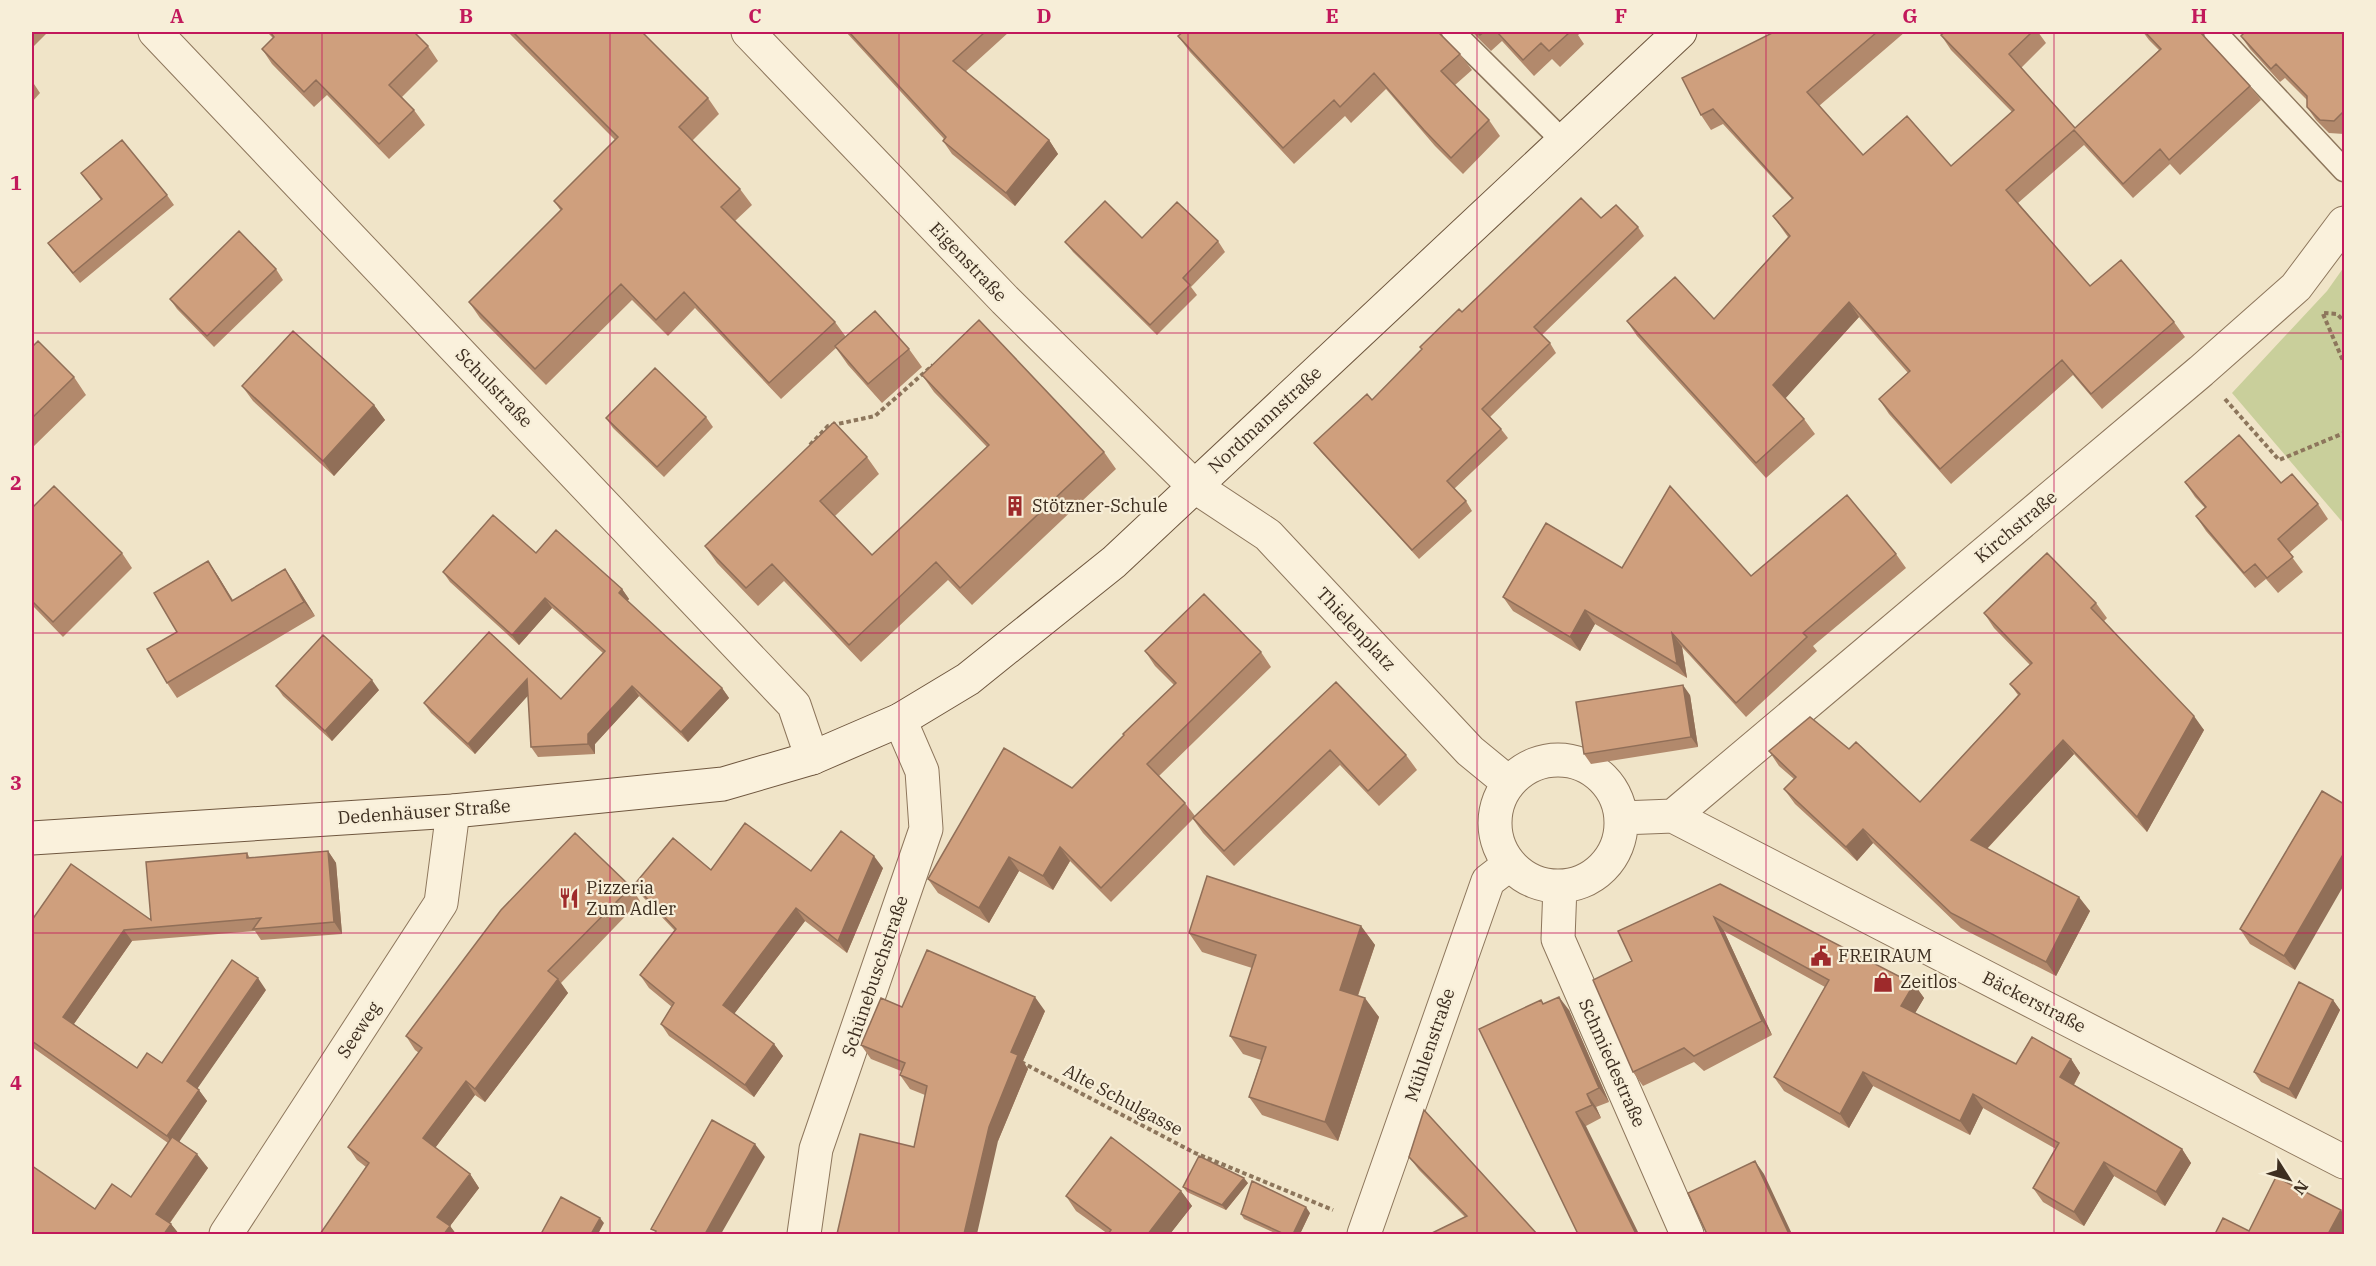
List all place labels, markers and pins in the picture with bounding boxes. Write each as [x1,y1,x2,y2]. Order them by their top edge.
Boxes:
building icon: Stötzner-Schule [1003,494,1027,518]
place label: Stötzner-Schule [1032,494,1168,517]
place label: Pizzeria Zum Adler [586,876,676,920]
restaurant icon: Pizzeria Zum Adler [557,886,581,910]
public building icon: FREIRAUM [1809,944,1833,968]
place label: FREIRAUM [1838,944,1932,967]
shop icon: Zeitlos [1871,970,1895,994]
place label: Zeitlos [1900,970,1957,993]

